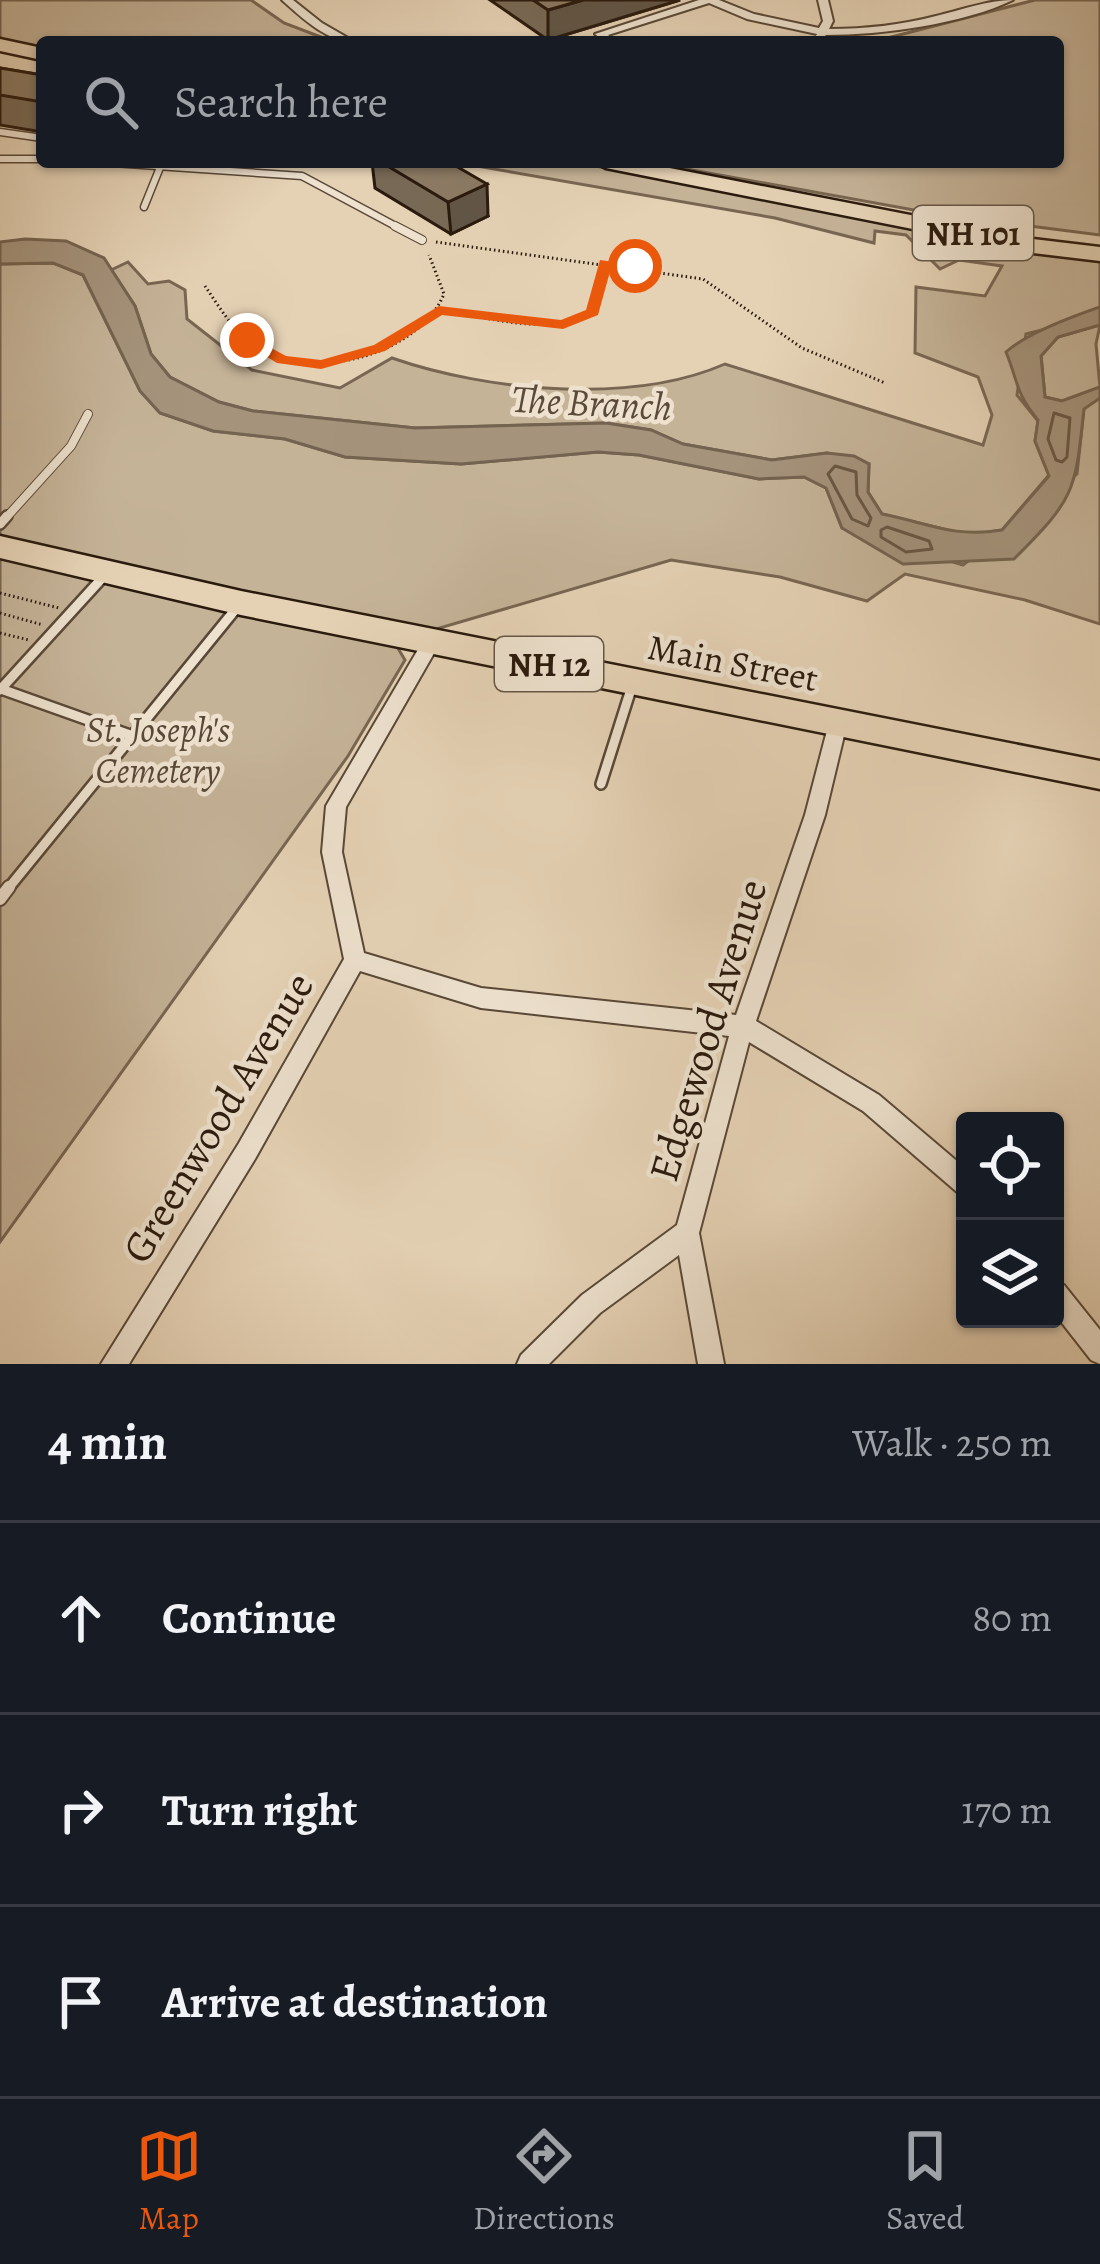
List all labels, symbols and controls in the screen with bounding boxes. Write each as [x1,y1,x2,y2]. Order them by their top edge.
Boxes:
search box [36,36,1064,168]
icon: search [78,69,144,135]
text: Search here [174,71,388,133]
road number: NH 101 [913,206,1033,260]
route start [608,239,662,293]
route end [220,313,274,367]
water label: The Branch [510,372,674,433]
street label: Main Street [644,622,822,703]
road number: NH 12 [495,637,603,691]
park label: St. Joseph's Cemetery [86,705,230,795]
street label: Edgewood Avenue [634,872,780,1188]
street label: Greenwood Avenue [108,961,327,1273]
map controls [956,1112,1064,1328]
button: locate [956,1112,1064,1220]
button: layers [956,1220,1064,1328]
text: 4 min [48,1407,167,1477]
text: Walk · 250 m [852,1416,1052,1469]
icon: ahead [48,1585,114,1651]
text: Continue [162,1587,336,1649]
text: 80 m [972,1591,1052,1644]
icon: right [48,1777,114,1843]
text: Turn right [162,1779,357,1841]
text: 170 m [961,1783,1052,1836]
icon: arrive [48,1969,114,2035]
text: Arrive at destination [162,1971,548,2033]
tab: Map [136,2123,202,2240]
tab: Directions [473,2123,615,2240]
tab: Saved [886,2123,964,2240]

